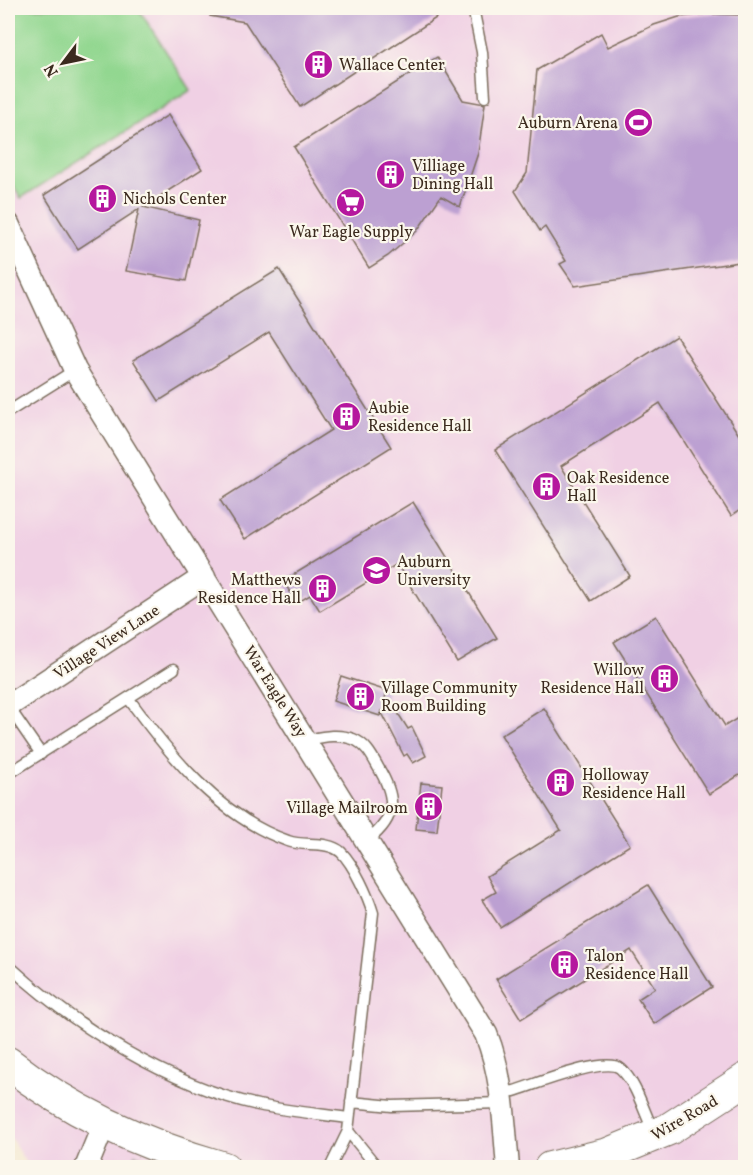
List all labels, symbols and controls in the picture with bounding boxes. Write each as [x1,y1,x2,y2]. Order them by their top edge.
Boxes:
north arrow [33,33,93,93]
building icon: Wallace Center [302,48,334,80]
place label: Wallace Center [339,55,445,77]
text: N [39,59,64,81]
sports icon: Auburn Arena [623,106,655,138]
place label: Auburn Arena [518,113,618,135]
place label: Villiage Dining Hall [412,156,494,196]
building icon: Villiage Dining Hall [375,158,407,190]
building icon: Nichols Center [86,182,118,214]
supermarket icon: War Eagle Supply [335,187,367,219]
place label: Nichols Center [123,189,227,211]
place label: War Eagle Supply [289,222,413,244]
place label: Aubie Residence Hall [368,398,472,438]
building icon: Aubie Residence Hall [331,400,363,432]
place label: Oak Residence Hall [567,468,669,508]
building icon: Oak Residence Hall [530,470,562,502]
place label: Auburn University [397,552,471,592]
school or university icon: Auburn University [360,554,392,586]
place label: Matthews Residence Hall [197,570,301,610]
building icon: Matthews Residence Hall [306,572,338,604]
street label: Village View Lane [50,600,164,685]
street label: War Eagle Way [237,642,312,743]
place label: Willow Residence Hall [540,660,645,700]
building icon: Willow Residence Hall [649,662,681,694]
place label: Village Community Room Building [381,678,518,718]
building icon: Village Community Room Building [344,680,376,712]
place label: Holloway Residence Hall [582,765,686,805]
building icon: Holloway Residence Hall [545,767,577,799]
building icon: Village Mailroom [413,791,445,823]
place label: Village Mailroom [286,798,408,820]
place label: Talon Residence Hall [585,946,689,986]
building icon: Talon Residence Hall [548,948,580,980]
street label: Wire Road [647,1091,723,1147]

